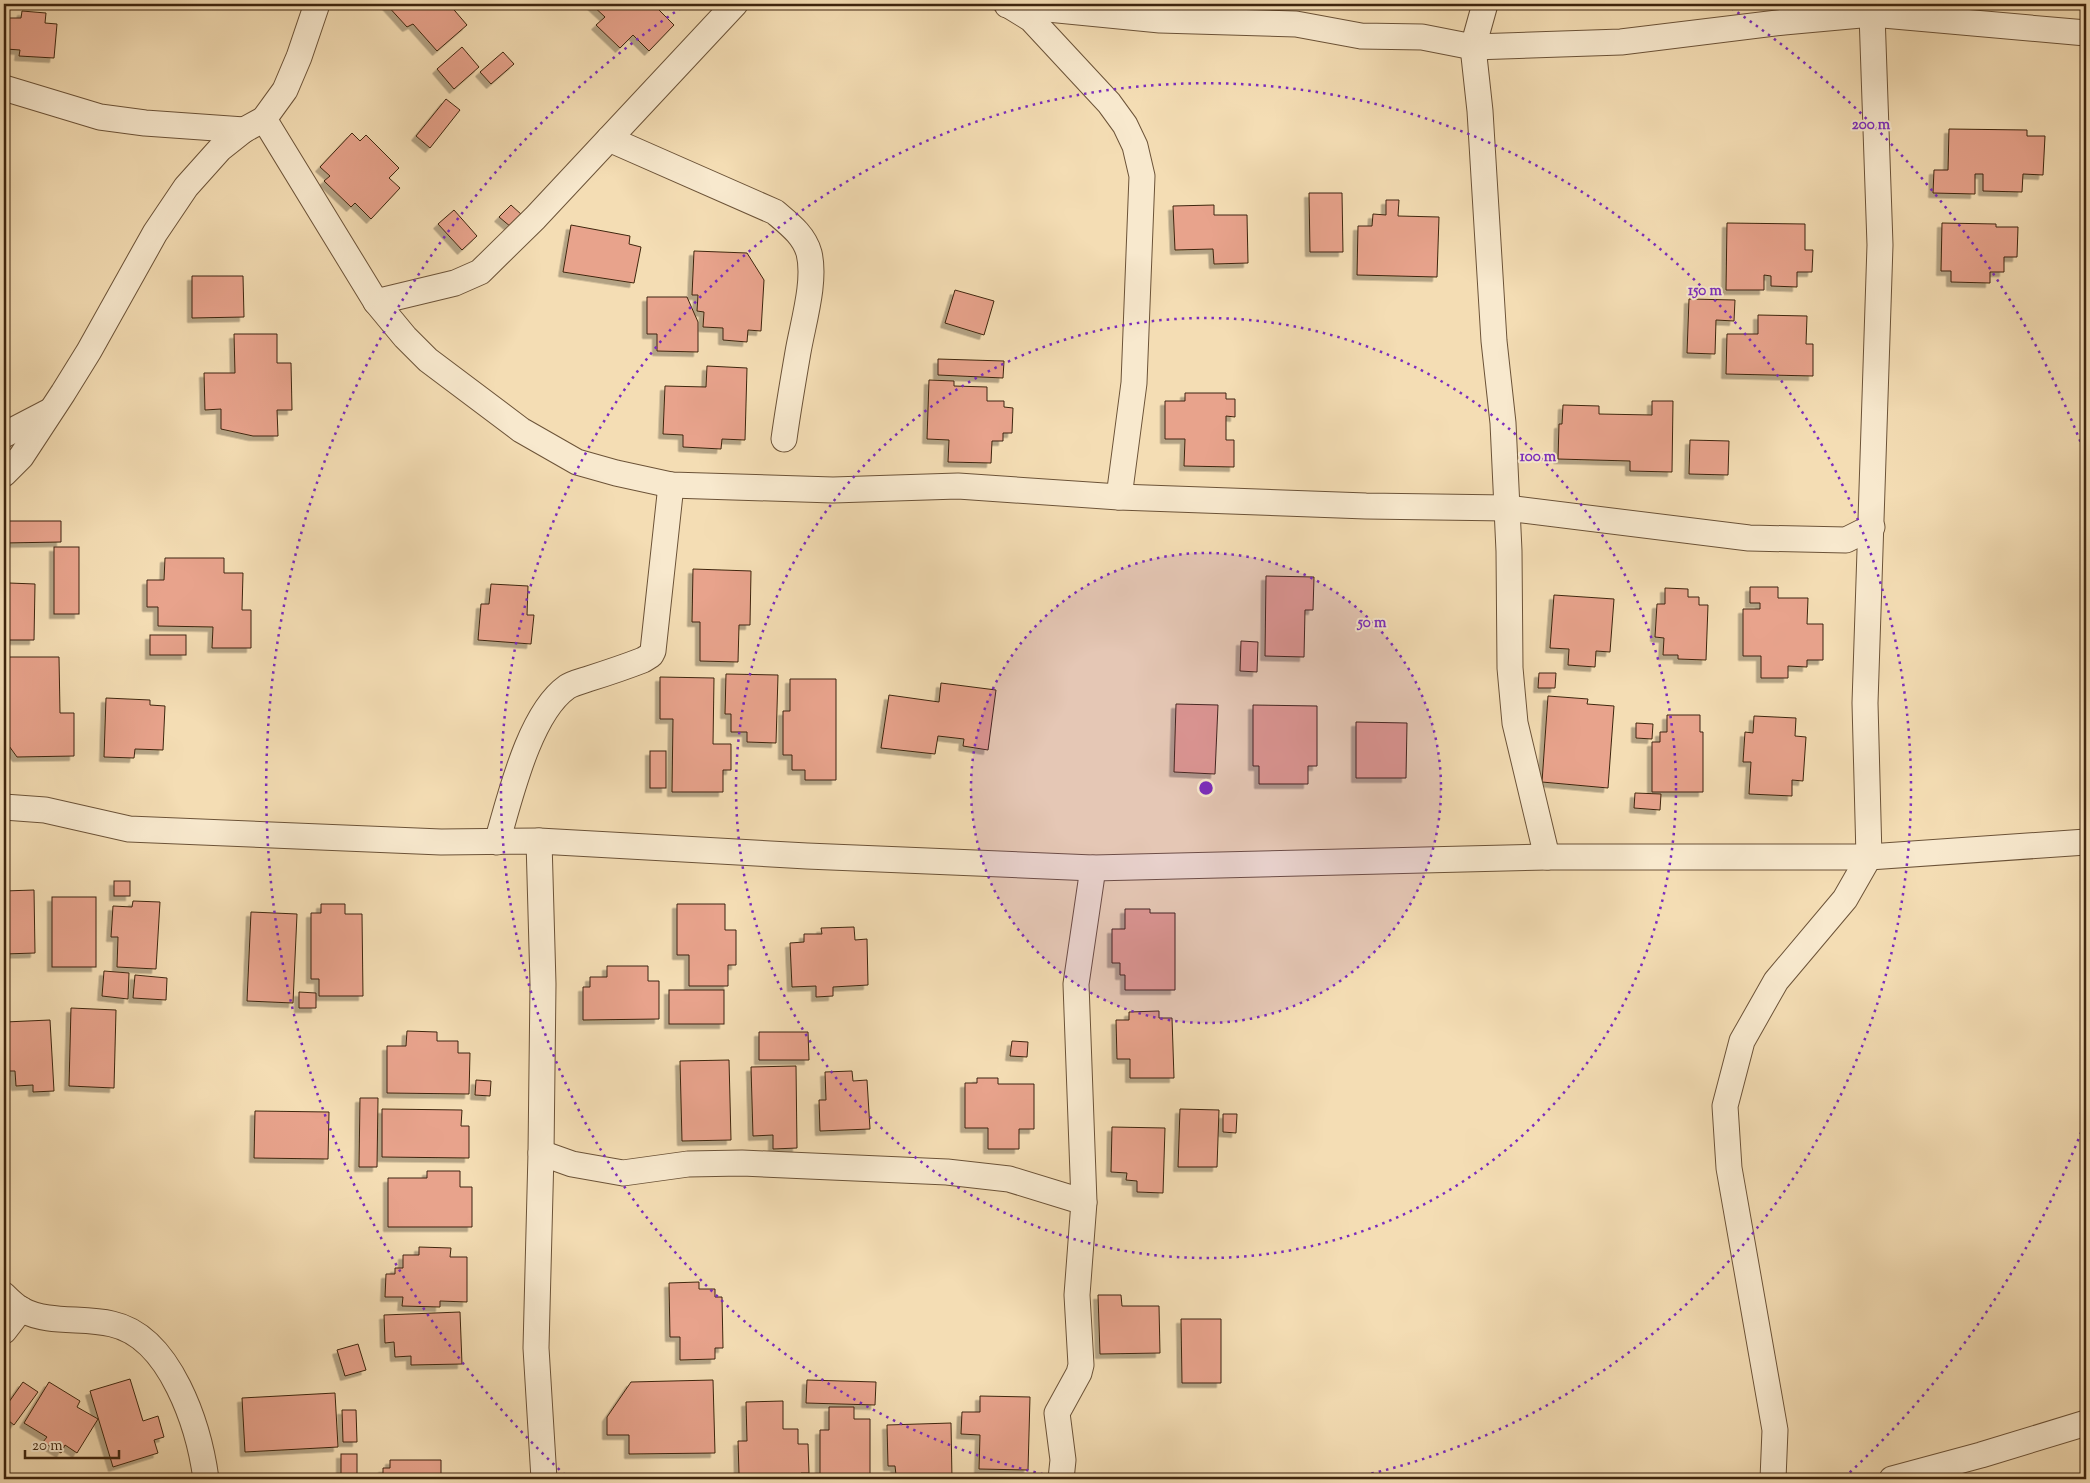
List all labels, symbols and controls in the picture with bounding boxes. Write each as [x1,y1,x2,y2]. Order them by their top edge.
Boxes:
text: 200 m [1852,115,1891,136]
text: 150 m [1688,281,1722,302]
text: 100 m [1520,447,1557,468]
text: 50 m [1357,613,1387,634]
centre of rings [1197,779,1215,797]
scale bar [25,1428,119,1460]
text: 20 m [32,1436,63,1457]

